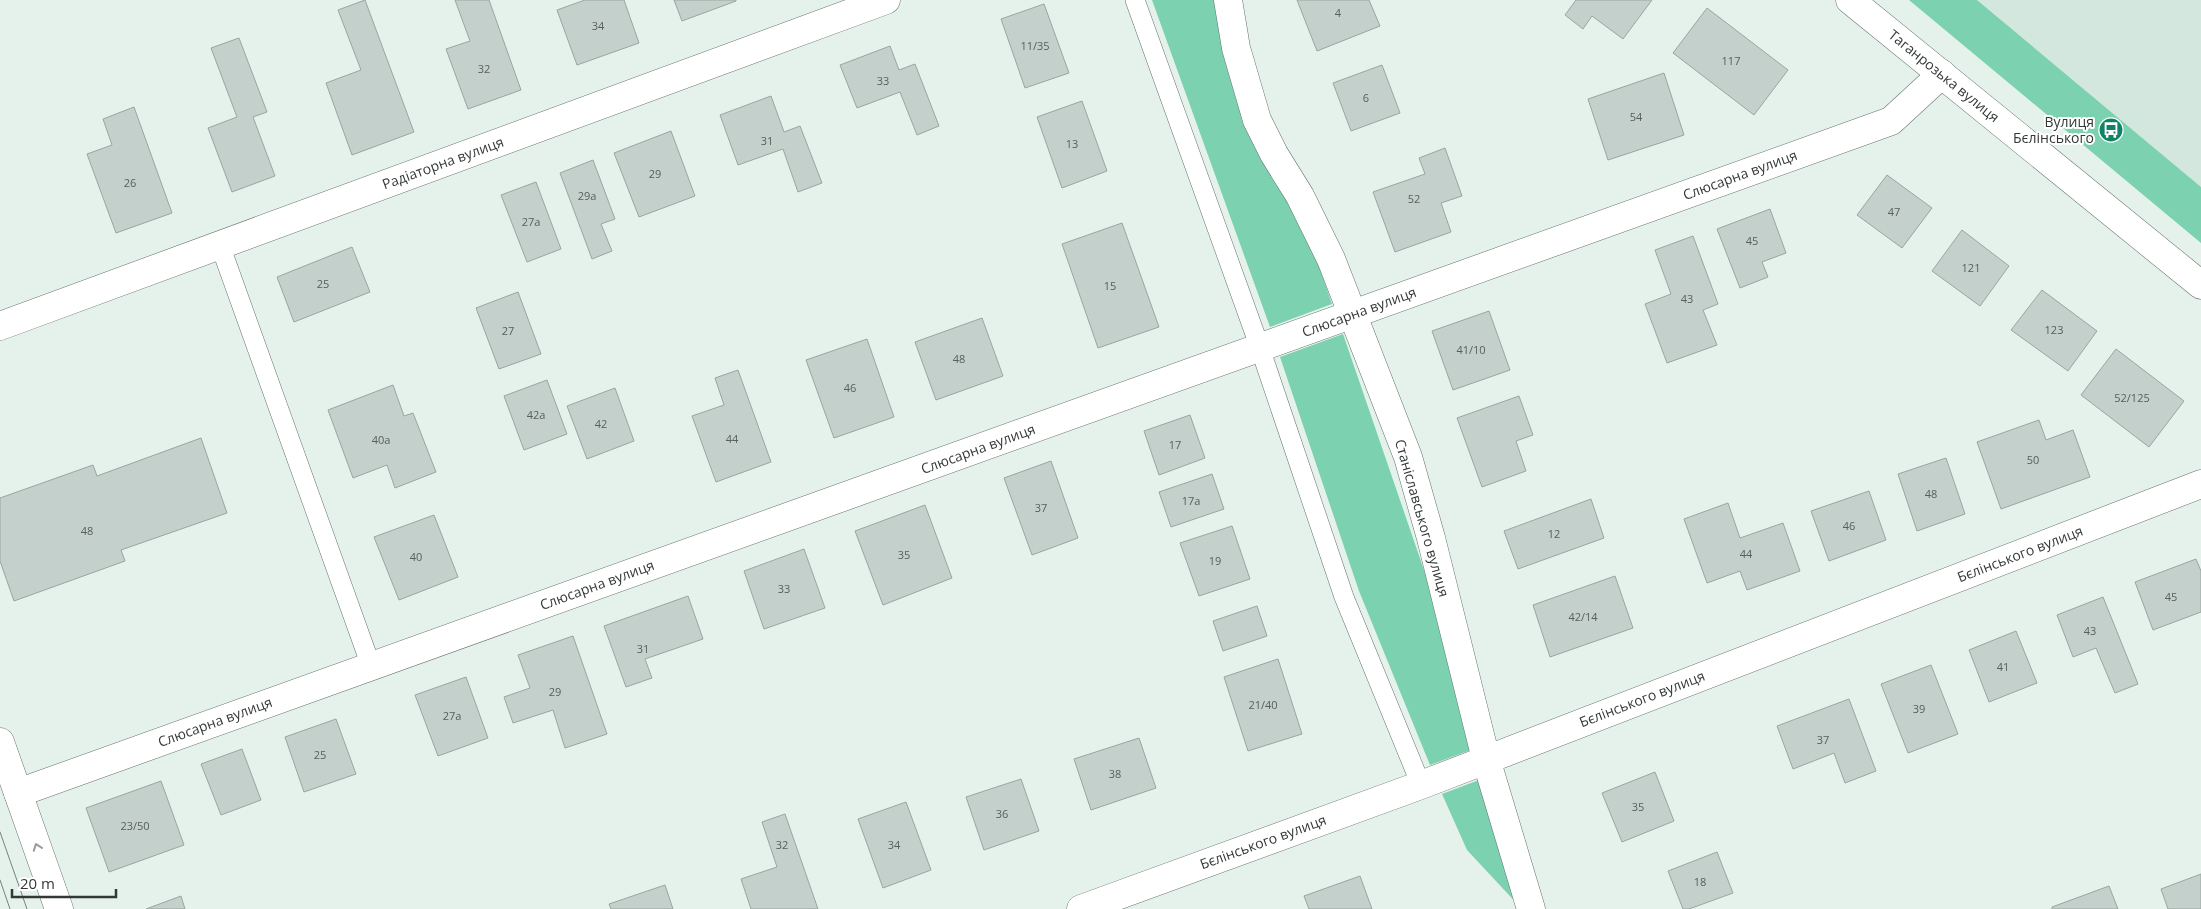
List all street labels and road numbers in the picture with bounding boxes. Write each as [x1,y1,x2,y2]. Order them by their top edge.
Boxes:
street label: Таганрозька вулиця [1885,25,2004,126]
street label: Радіаторна вулиця [379,132,506,193]
street label: Слюсарна вулиця [1680,145,1800,204]
street label: Слюсарна вулиця [1299,282,1419,341]
street label: Слюсарна вулиця [918,419,1038,478]
street label: Станіславського вулиця [1391,437,1454,599]
street label: Бєлінського вулиця [1954,521,2085,586]
street label: Слюсарна вулиця [537,555,657,614]
street label: Бєлінського вулиця [1576,666,1707,731]
street label: Слюсарна вулиця [155,692,275,751]
street label: Бєлінського вулиця [1197,810,1329,873]

